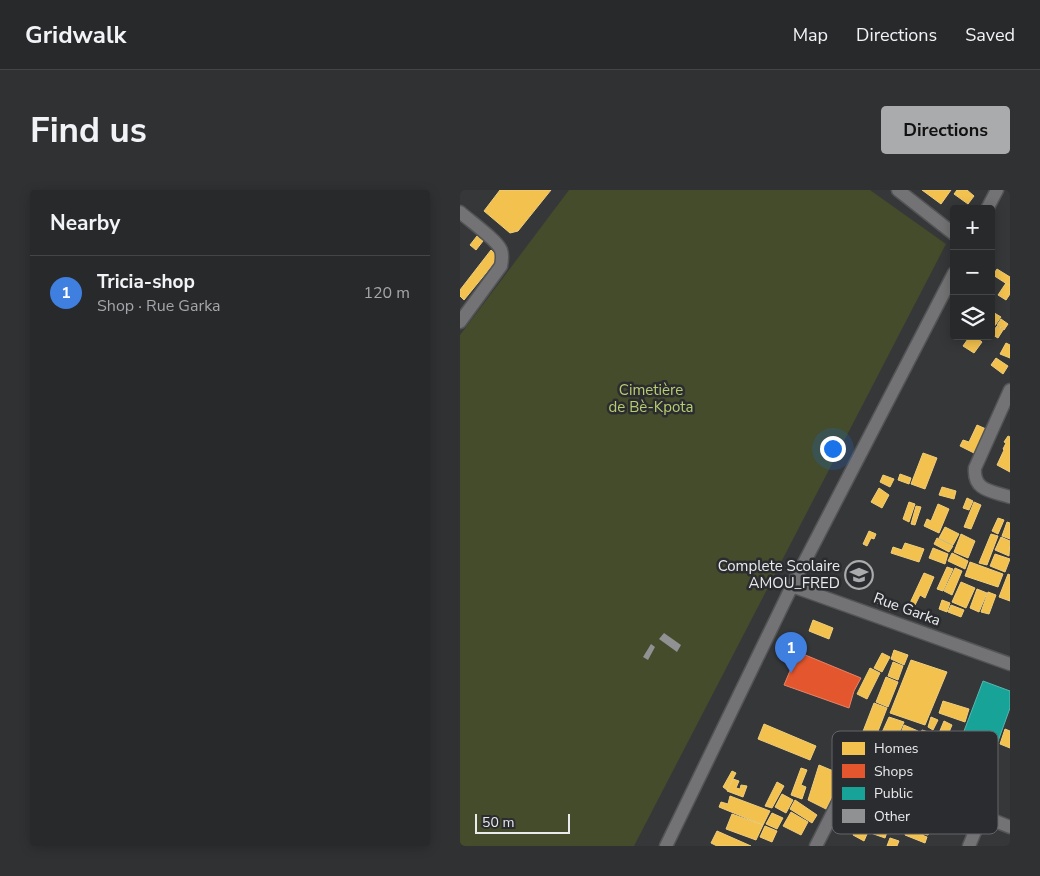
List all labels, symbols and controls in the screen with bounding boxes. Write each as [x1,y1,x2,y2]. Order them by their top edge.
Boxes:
text: Gridwalk [25,19,126,51]
text: Map [793,23,828,47]
text: Directions [856,23,937,47]
text: Saved [965,23,1015,47]
button: Directions [881,106,1010,154]
text: Find us [30,107,147,154]
map controls [950,205,995,340]
button: + [950,205,995,250]
text: Nearby [50,209,120,237]
button: − [950,250,995,295]
text: Tricia-shop [97,269,195,295]
text: 1 [61,282,71,304]
text: 120 m [363,282,410,304]
text: Shop · Rue Garka [97,295,221,317]
button: layers [950,295,995,340]
park label: Cimetière de Bè-Kpota [609,380,693,417]
your location [820,436,846,462]
place label: Complete Scolaire AMOU_FRED [718,556,840,593]
school or university icon: Complete Scolaire AMOU_FRED [844,560,874,590]
street label: Rue Garka [871,588,943,630]
pin: 1 [775,632,807,673]
legend [832,731,998,834]
text: Homes [874,739,919,758]
text: Shops [874,762,914,781]
text: Public [874,784,913,803]
text: Other [874,807,910,826]
scale bar [475,811,570,834]
text: 50 m [482,813,514,832]

